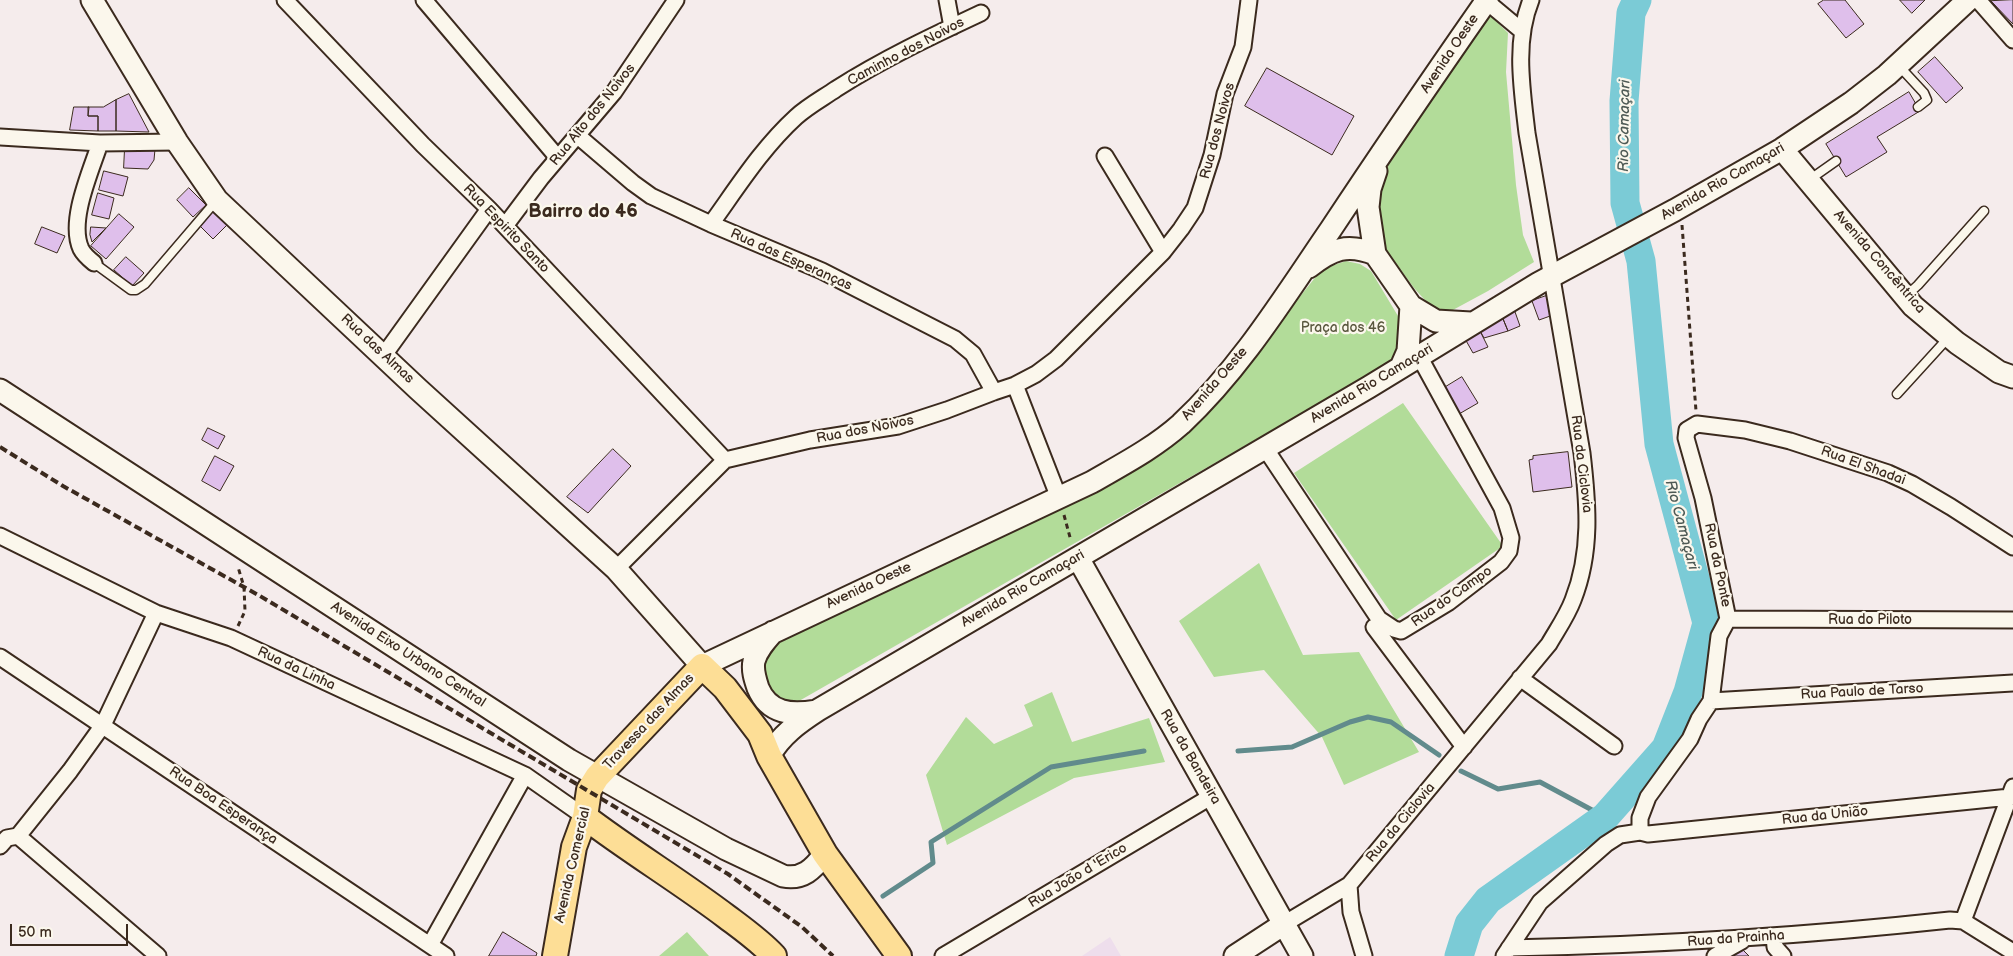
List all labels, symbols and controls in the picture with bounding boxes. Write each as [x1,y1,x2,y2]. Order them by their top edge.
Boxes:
street label: Avenida Oeste [1417,11,1483,97]
street label: Caminho dos Noivos [845,14,967,90]
street label: Rua Alto dos Noivos [547,61,639,169]
water label: Rio Camaçari [1615,80,1635,172]
street label: Rua dos Noivos [1197,81,1239,181]
street label: Avenida Rio Camaçari [1658,140,1788,224]
street label: Rua Espirito Santo [459,181,553,277]
district label: Bairro do 46 [528,201,638,223]
street label: Avenida Concêntrica [1830,207,1928,317]
street label: Rua das Esperanças [727,226,855,294]
street label: Rua das Almas [337,311,417,387]
park label: Praça dos 46 [1301,320,1385,336]
street label: Avenida Rio Camaçari [1308,341,1436,427]
street label: Avenida Oeste [1179,344,1251,424]
street label: Rua dos Noivos [815,412,915,448]
street label: Rua da Ciclovia [1567,414,1595,514]
street label: Rua El Shadai [1818,443,1908,489]
water label: Rio Camaçari [1660,478,1702,572]
street label: Rua da Ponte [1700,521,1734,609]
street label: Avenida Rio Camaçari [958,547,1088,631]
street label: Avenida Oeste [824,559,914,613]
street label: Rua do Campo [1408,563,1496,631]
street label: Avenida Eixo Urbano Central [327,599,489,711]
street label: Rua do Piloto [1828,612,1912,628]
street label: Rua da Linha [254,644,338,694]
street label: Travessa das Almas [600,670,698,774]
street label: Rua Paulo de Tarso [1800,680,1924,704]
street label: Rua da Bandeira [1156,707,1224,807]
street label: Rua Boa Esperança [166,763,280,849]
street label: Rua da Ciclovia [1363,780,1439,866]
street label: Rua da União [1781,803,1869,829]
street label: Avenida Comercial [552,805,594,925]
street label: Rua João d 'Erico [1026,840,1130,912]
scale bar [12,914,130,946]
text: 50 m [18,923,52,942]
street label: Rua da Prainha [1687,927,1785,951]

